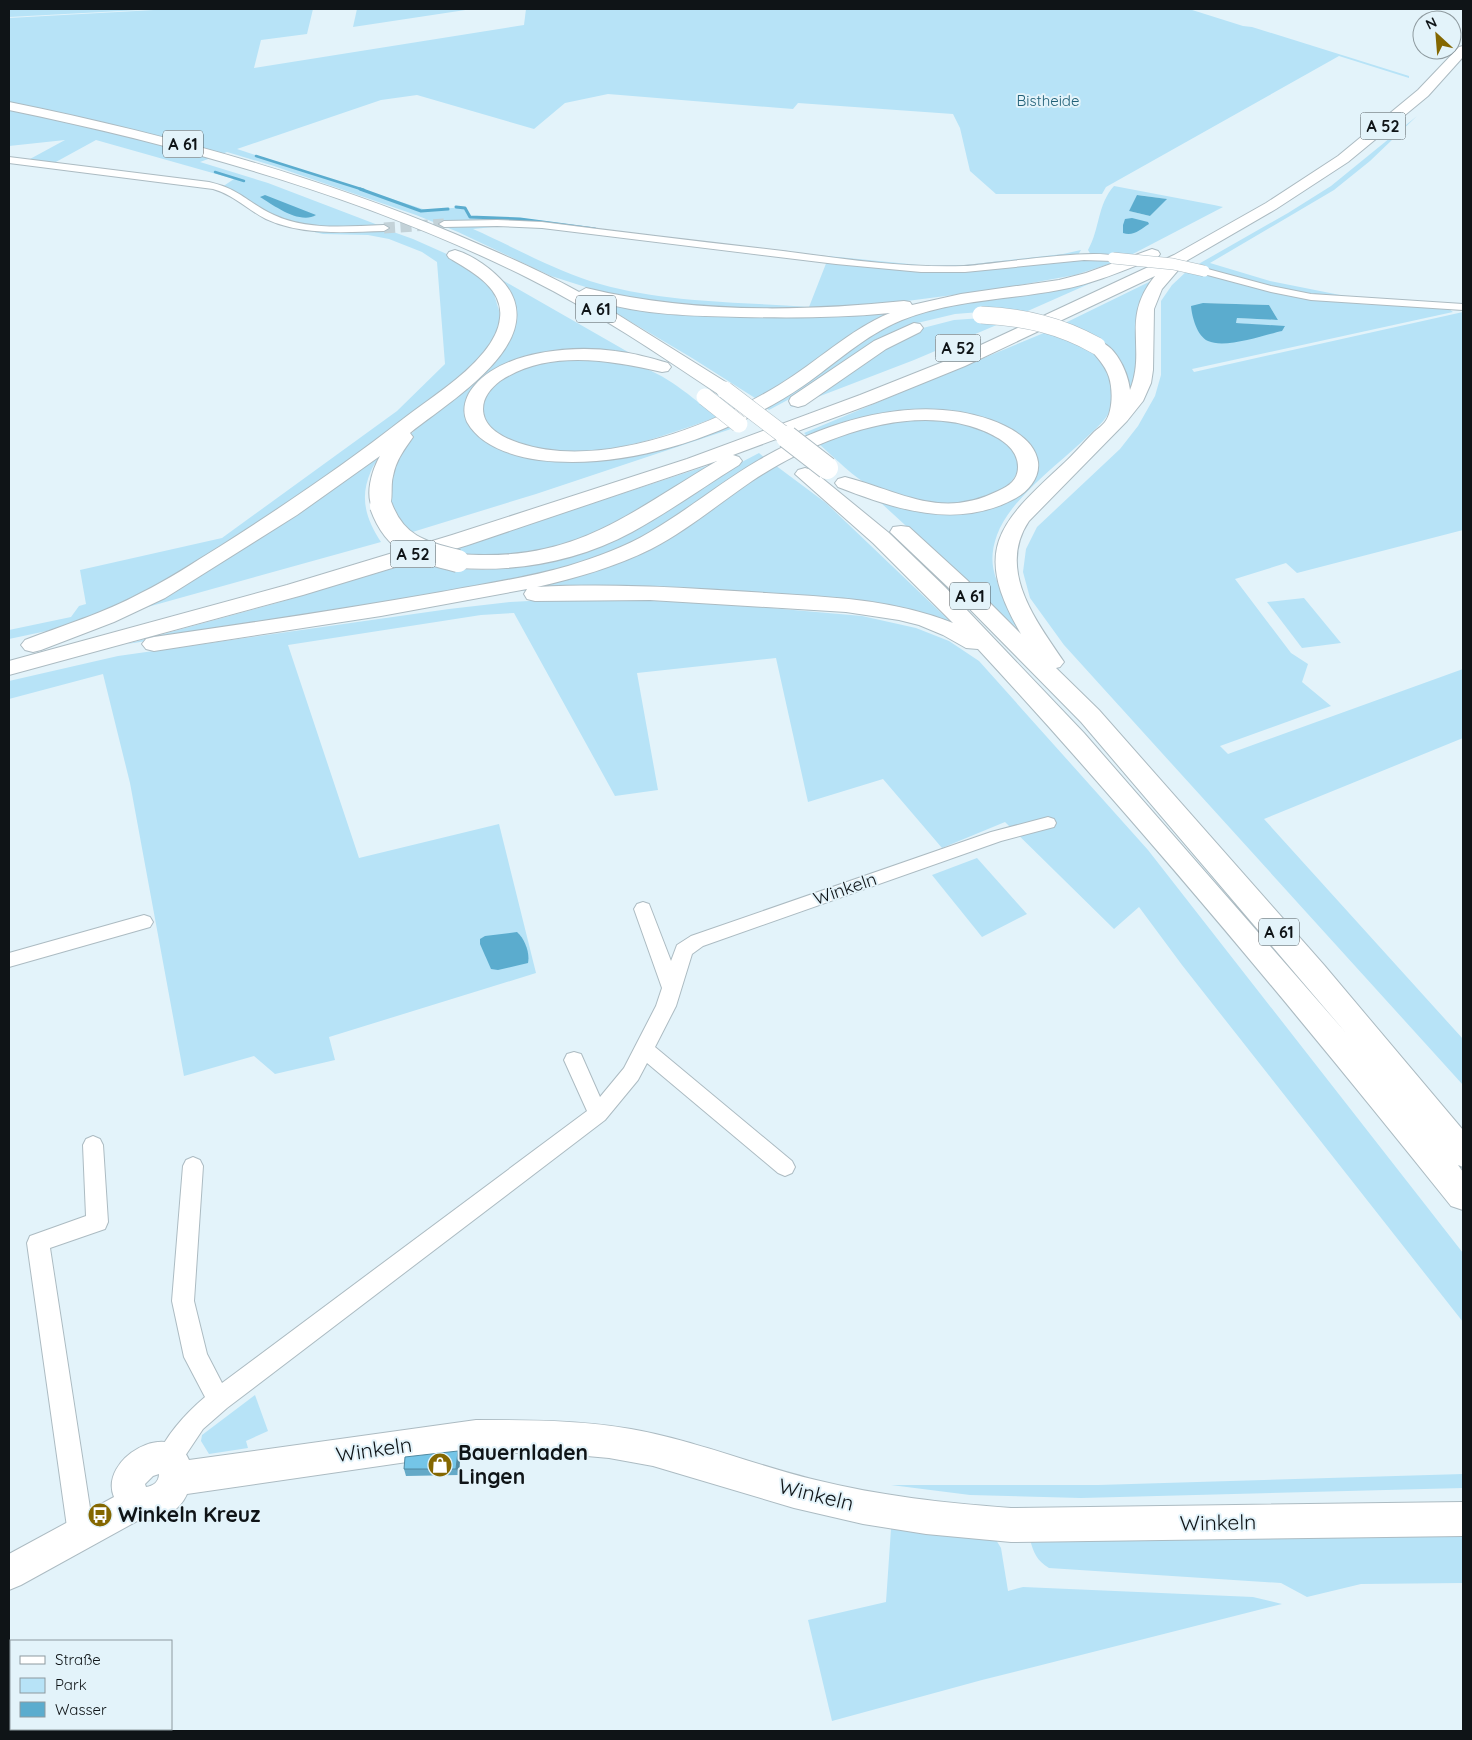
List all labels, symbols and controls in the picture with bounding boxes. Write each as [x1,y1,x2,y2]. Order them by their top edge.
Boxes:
north arrow [1412,10,1462,60]
text: N [1423,13,1440,34]
park label: Bistheide [1017,91,1079,110]
road number: A 52 [1360,112,1406,140]
road number: A 61 [163,130,203,158]
road number: A 61 [576,296,616,322]
road number: A 52 [936,334,980,362]
road number: A 52 [390,540,436,568]
road number: A 61 [950,582,990,610]
street label: Winkeln [810,867,880,910]
road number: A 61 [1259,919,1299,946]
street label: Winkeln [334,1431,414,1467]
place label: Bauernladen Lingen [458,1439,588,1489]
shop icon: Bauernladen Lingen [427,1452,453,1478]
street label: Winkeln [776,1472,857,1516]
place label: Winkeln Kreuz [118,1501,260,1527]
bus stop icon: Winkeln Kreuz [87,1502,113,1528]
street label: Winkeln [1179,1508,1256,1536]
legend [10,1640,172,1730]
text: Straße [55,1650,101,1669]
text: Park [55,1675,87,1694]
text: Wasser [55,1700,107,1719]

